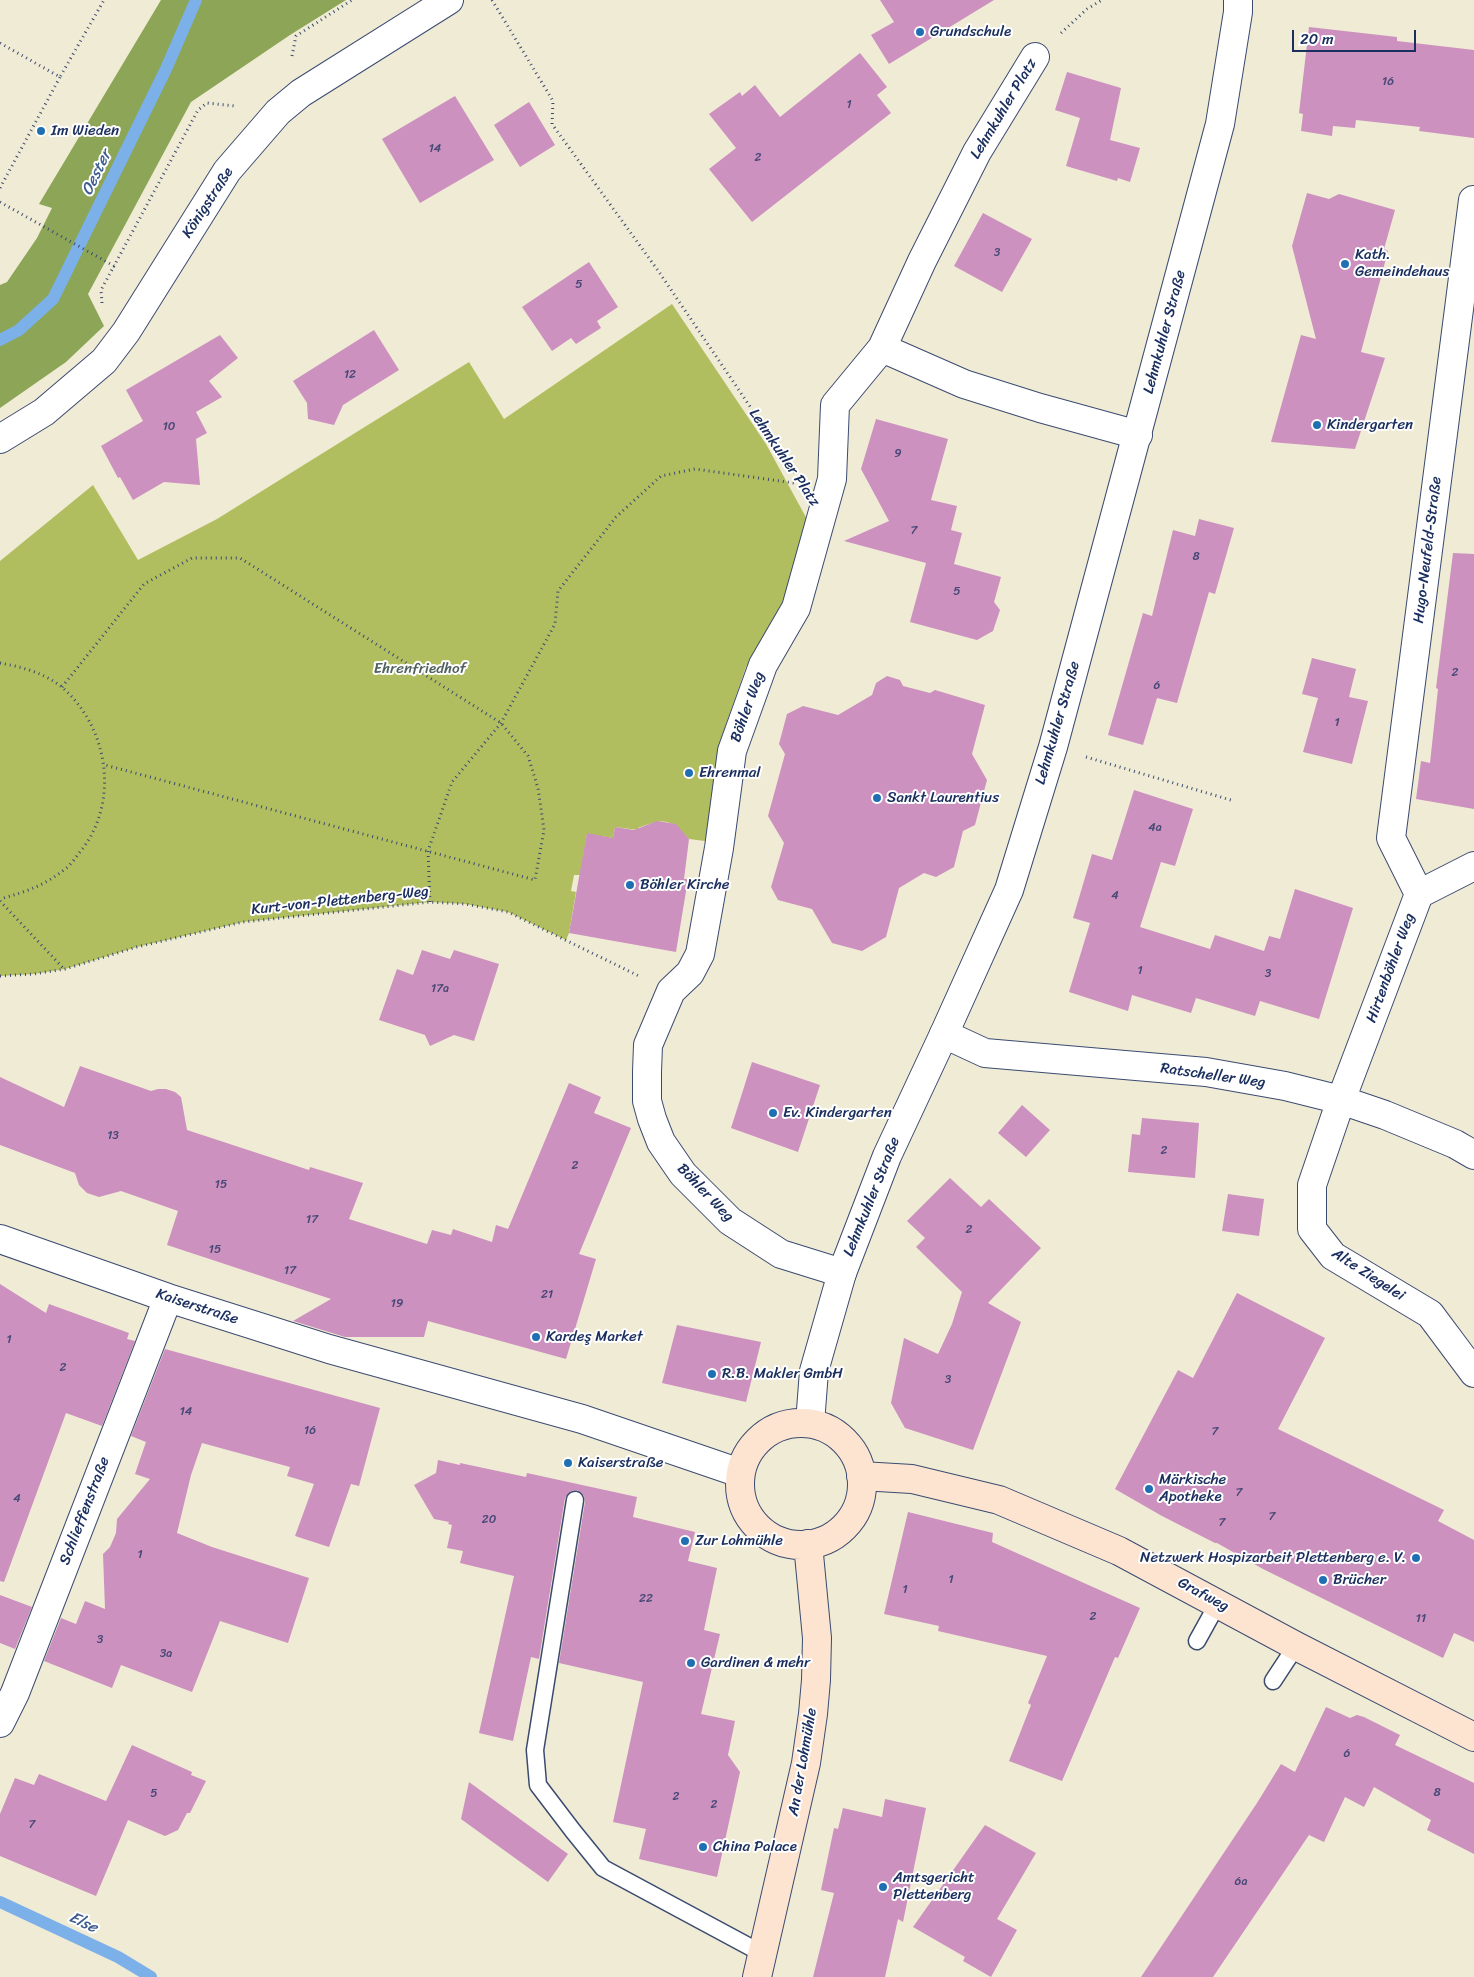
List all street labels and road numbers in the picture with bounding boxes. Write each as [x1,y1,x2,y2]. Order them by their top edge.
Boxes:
street label: Lehmkuhler Platz [967,55,1041,163]
street label: Königstraße [179,164,237,242]
street label: Lehmkuhler Straße [1140,268,1190,396]
street label: Lehmkuhler Platz [745,406,823,510]
street label: Hugo-Neufeld-Straße [1410,476,1446,624]
street label: Lehmkuhler Straße [1032,659,1084,787]
street label: Böhler Weg [727,669,769,745]
street label: Kurt-von-Plettenberg-Weg [250,883,430,919]
street label: Hirtenböhler Weg [1363,911,1419,1025]
street label: Ratscheller Weg [1159,1060,1267,1092]
street label: Lehmkuhler Straße [840,1135,904,1259]
street label: Böhler Weg [673,1160,737,1226]
street label: Alte Ziegelei [1328,1245,1408,1305]
street label: Kaiserstraße [154,1285,240,1329]
street label: Schlieffenstraße [56,1454,114,1568]
street label: Grafweg [1174,1574,1232,1616]
street label: An der Lohmühle [785,1707,821,1817]

